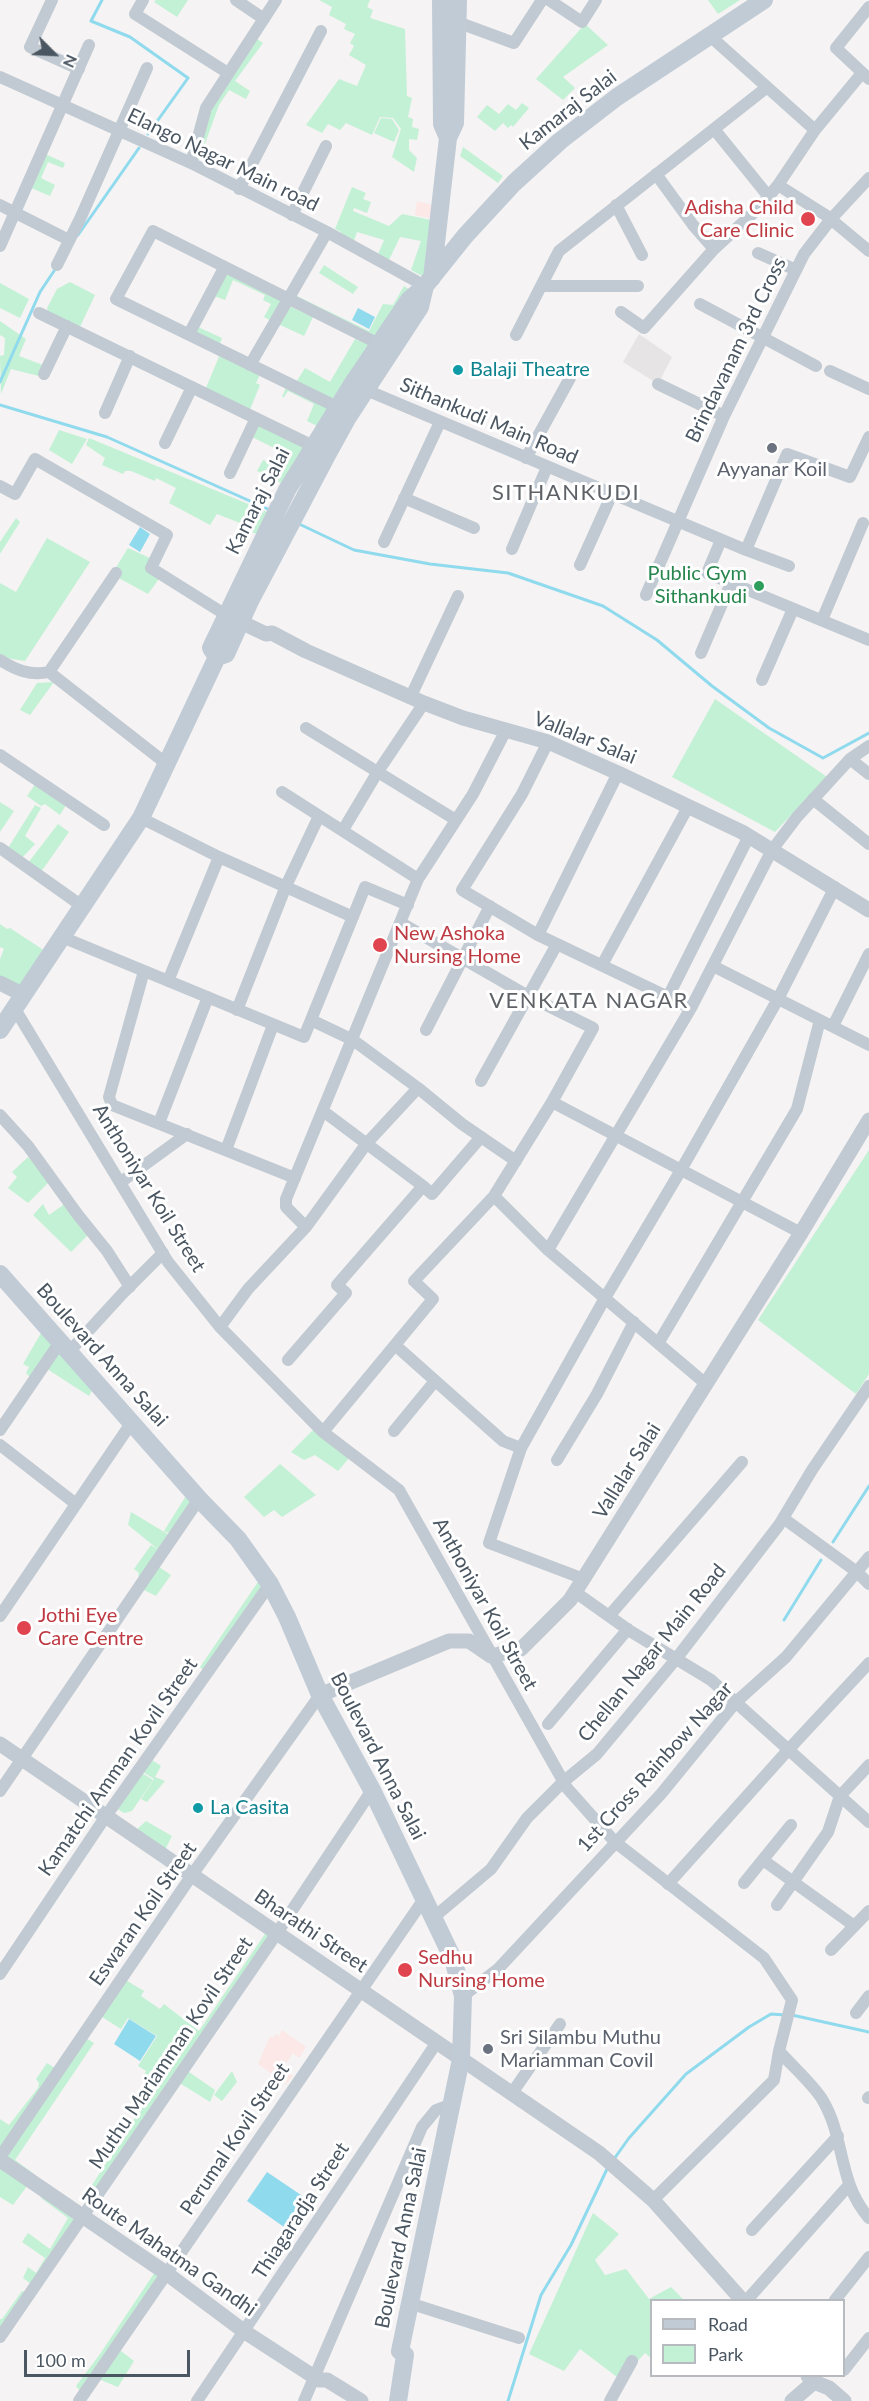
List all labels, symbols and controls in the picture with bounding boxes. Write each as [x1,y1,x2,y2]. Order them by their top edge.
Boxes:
north arrow [24,24,84,84]
text: N [60,52,82,71]
street label: Kamaraj Salai [515,65,621,155]
street label: Elango Nagar Main road [123,103,323,217]
place label: Adisha Child Care Clinic [685,196,794,243]
marker: Adisha Child Care Clinic [799,210,817,228]
street label: Brindavanam 3rd Cross [681,253,791,447]
place label: Balaji Theatre [470,358,590,382]
marker: Balaji Theatre [451,363,465,377]
street label: Sithankudi Main Road [396,373,582,469]
marker: Ayyanar Koil [765,441,779,455]
street label: Kamaraj Salai [221,444,295,558]
place label: Ayyanar Koil [717,458,827,482]
district label: SITHANKUDI [492,480,640,506]
place label: Public Gym Sithankudi [648,562,747,609]
marker: Public Gym Sithankudi [752,579,766,593]
street label: Vallalar Salai [530,707,640,769]
place label: New Ashoka Nursing Home [394,922,521,969]
marker: New Ashoka Nursing Home [371,936,389,954]
district label: VENKATA NAGAR [489,988,689,1014]
street label: Anthoniyar Koil Street [87,1099,211,1277]
street label: Boulevard Anna Salai [31,1278,173,1432]
street label: Vallalar Salai [588,1419,666,1523]
street label: Anthoniyar Koil Street [428,1513,542,1695]
street label: Chellan Nagar Main Road [573,1559,731,1747]
place label: Jothi Eye Care Centre [38,1604,143,1651]
marker: Jothi Eye Care Centre [15,1619,33,1637]
street label: Kamatchi Amman Kovil Street [33,1653,203,1881]
street label: Boulevard Anna Salai [325,1668,431,1844]
street label: 1st Cross Rainbow Nagar [572,1677,738,1857]
place label: La Casita [210,1796,289,1820]
marker: La Casita [191,1801,205,1815]
street label: Eswaran Koil Street [84,1837,202,1991]
street label: Bharathi Street [250,1884,372,1978]
street label: Muthu Mariamman Kovil Street [84,1932,258,2174]
place label: Sedhu Nursing Home [418,1946,545,1993]
marker: Sedhu Nursing Home [396,1961,414,1979]
place label: Sri Silambu Muthu Mariamman Covil [500,2026,661,2073]
marker: Sri Silambu Muthu Mariamman Covil [481,2042,495,2056]
street label: Perumal Kovil Street [175,2059,295,2219]
street label: Thiagaradja Street [248,2138,354,2284]
street label: Boulevard Anna Salai [370,2145,432,2331]
street label: Route Mahatma Gandhi [77,2183,261,2321]
legend [650,2299,845,2377]
text: Road [708,2313,748,2335]
scale bar [27,2338,194,2376]
text: Park [708,2343,743,2365]
text: 100 m [35,2349,86,2371]

